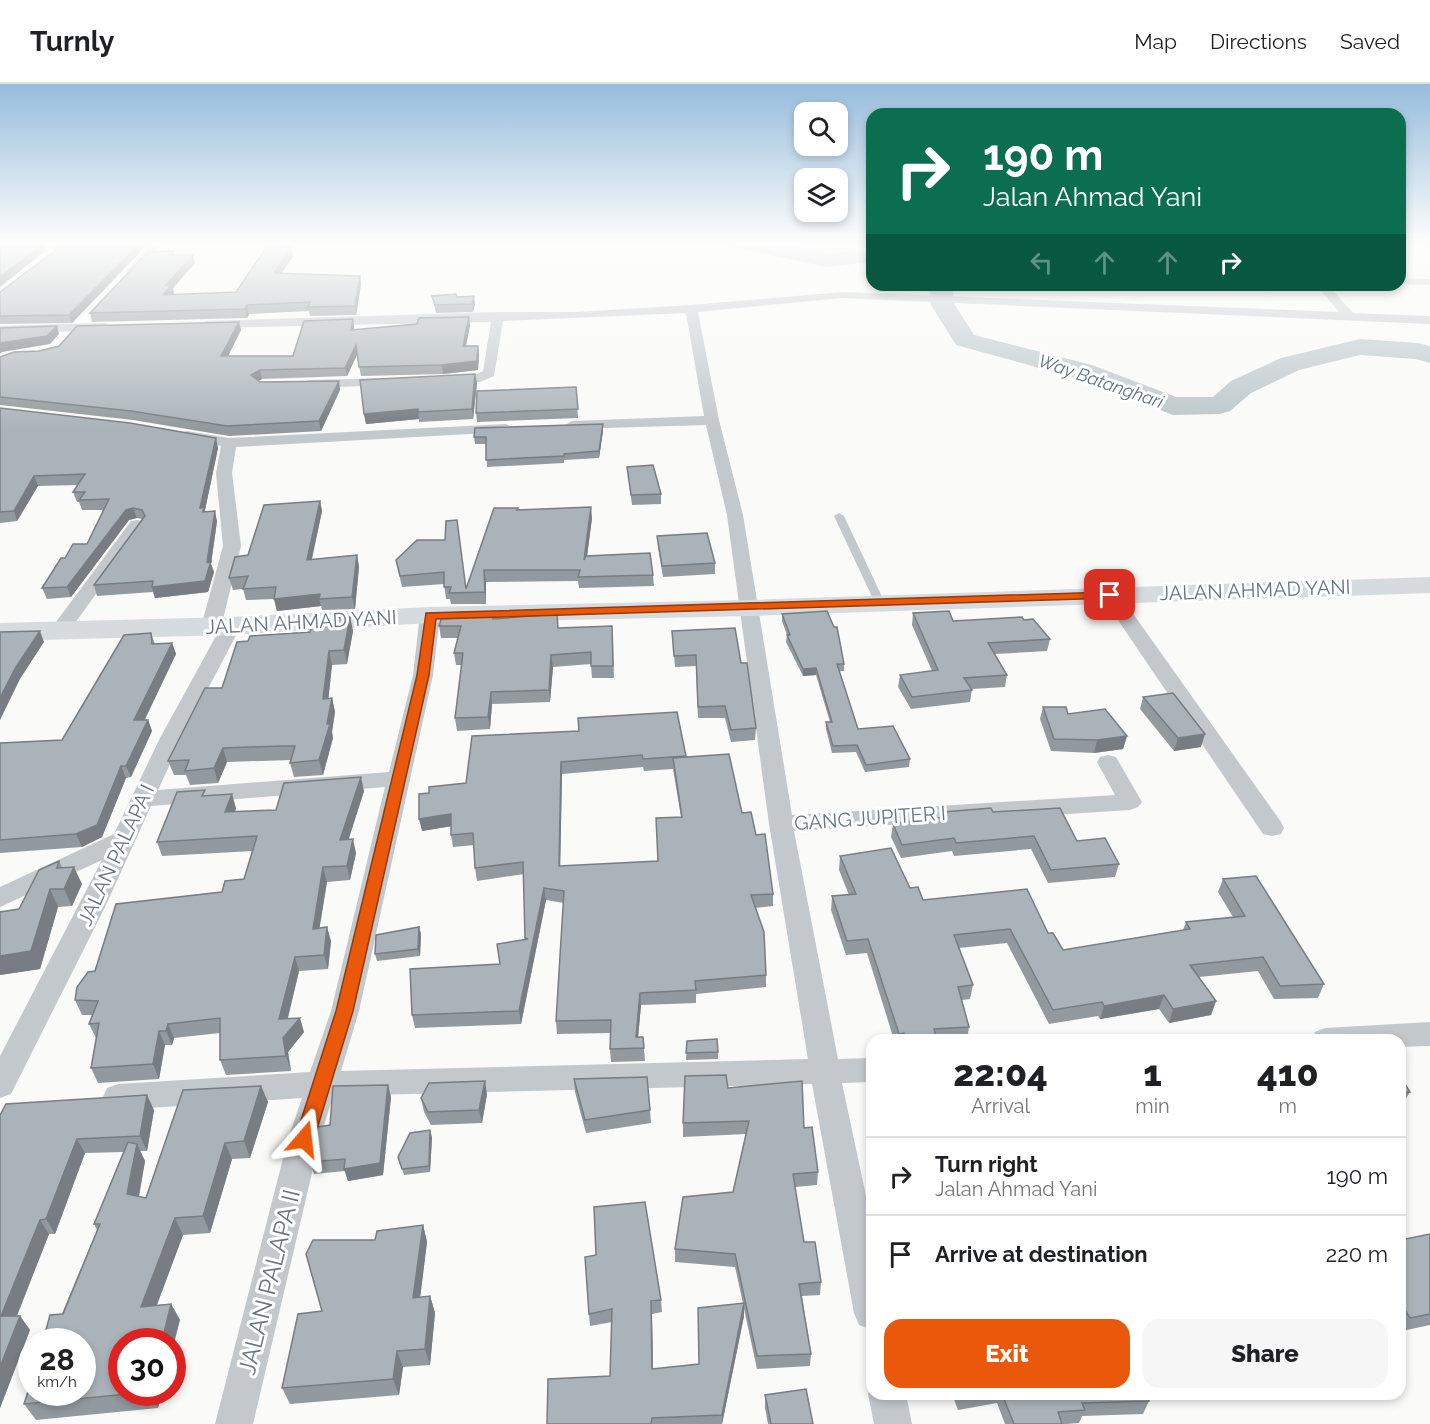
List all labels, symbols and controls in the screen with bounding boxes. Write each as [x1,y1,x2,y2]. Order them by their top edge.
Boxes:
text: Turnly [30,25,114,58]
text: Map [1134,29,1177,54]
text: Directions [1210,29,1307,54]
text: Saved [1340,29,1400,54]
map controls [794,102,848,222]
button: search [794,102,848,156]
text: 190 m [983,131,1103,180]
icon: right [884,132,962,210]
button: layers [794,168,848,222]
text: Jalan Ahmad Yani [983,181,1202,212]
icon: left [1025,246,1058,279]
icon: ahead [1088,246,1121,279]
icon: ahead [1151,246,1184,279]
icon: right [1214,246,1247,279]
water label: Way Batanghari [1036,350,1167,413]
pin [1084,569,1135,620]
street label: JALAN AHMAD YANI [1159,575,1351,605]
icon: arrive [1093,578,1126,611]
street label: JALAN AHMAD YANI [205,605,397,639]
street label: JALAN PALAPA I [73,781,159,929]
street label: GANG JUPITER I [793,801,947,835]
text: 22:04 [953,1052,1048,1094]
text: 1 [1143,1052,1162,1094]
text: 410 [1257,1052,1319,1094]
text: Arrival [971,1094,1030,1118]
text: min [1135,1094,1170,1118]
text: m [1279,1094,1297,1118]
position arrow [272,1107,336,1171]
text: Turn right [935,1151,1038,1177]
icon: right [884,1160,917,1193]
text: 190 m [1326,1163,1388,1189]
text: Jalan Ahmad Yani [935,1177,1097,1201]
street label: JALAN PALAPA II [232,1186,306,1378]
icon: arrive [884,1238,917,1271]
text: Arrive at destination [935,1241,1148,1267]
text: 220 m [1326,1241,1388,1267]
button: Exit [884,1319,1130,1388]
button: Share [1142,1319,1388,1388]
speed limit sign: 30 [108,1328,186,1406]
text: 28 [39,1342,75,1377]
text: km/h [37,1373,77,1391]

